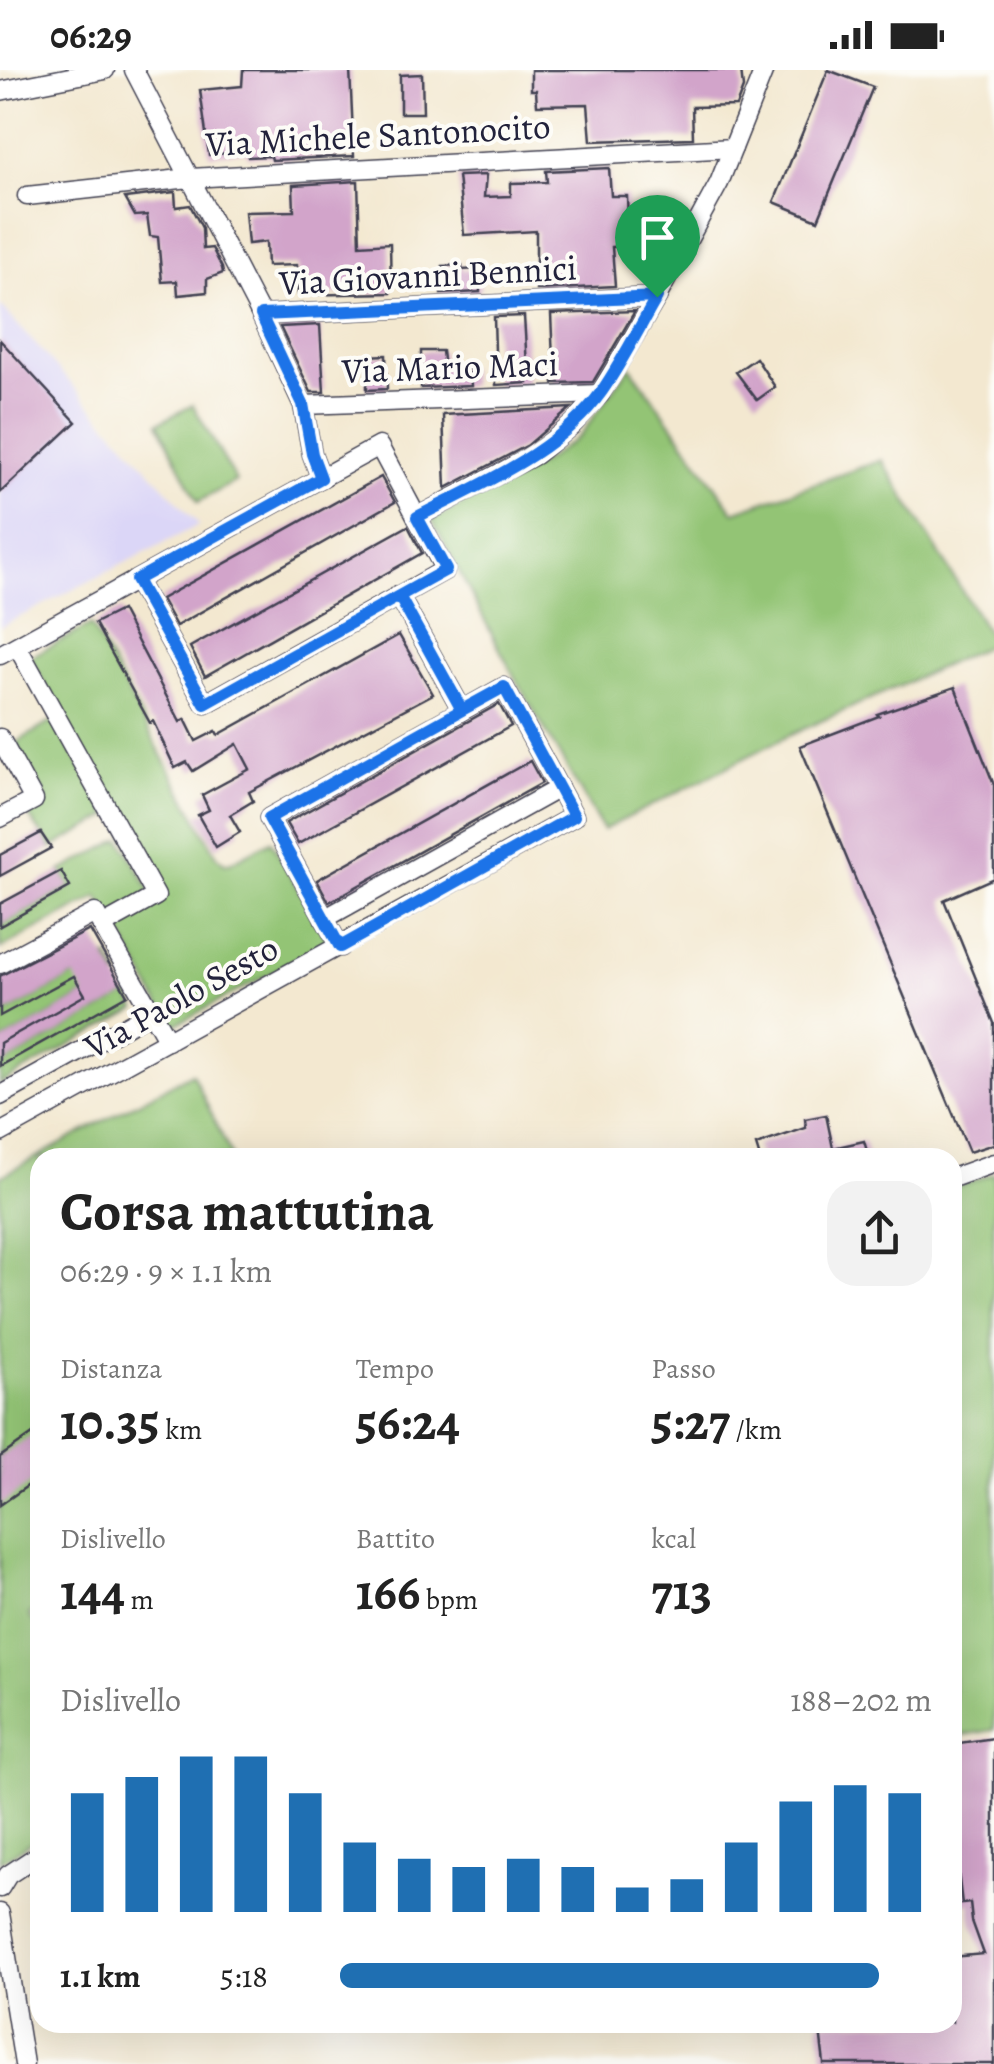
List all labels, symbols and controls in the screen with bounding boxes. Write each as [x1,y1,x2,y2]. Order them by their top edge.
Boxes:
text: 06:29 [50,9,132,61]
street label: Via Michele Santonocito [203,102,552,168]
pin [615,195,700,298]
icon: arrive [630,210,685,265]
street label: Via Giovanni Bennici [277,243,578,307]
street label: Via Mario Maci [340,339,559,395]
street label: Via Paolo Sesto [75,924,287,1071]
text: Corsa mattutina [60,1174,434,1249]
button: share [827,1181,932,1286]
text: 06:29 · 9 × 1.1 km [60,1249,272,1293]
text: Distanza [60,1350,162,1388]
text: Tempo [356,1350,434,1388]
text: Passo [651,1350,716,1388]
text: 10.35 [60,1388,160,1456]
text: 56:24 [356,1388,460,1456]
text: 5:27 [651,1388,730,1456]
text: km [160,1411,202,1449]
text: /km [730,1411,782,1449]
text: Dislivello [60,1520,166,1558]
text: Battito [356,1520,435,1558]
text: kcal [651,1520,696,1558]
text: 144 [60,1558,125,1626]
text: 166 [356,1558,420,1626]
text: 713 [651,1558,712,1626]
text: m [125,1581,154,1619]
text: bpm [420,1581,478,1619]
text: Dislivello [60,1678,181,1722]
text: 188–202 m [790,1678,932,1722]
text: 1.1 km [60,1954,141,1998]
text: 5:18 [220,1954,268,1998]

